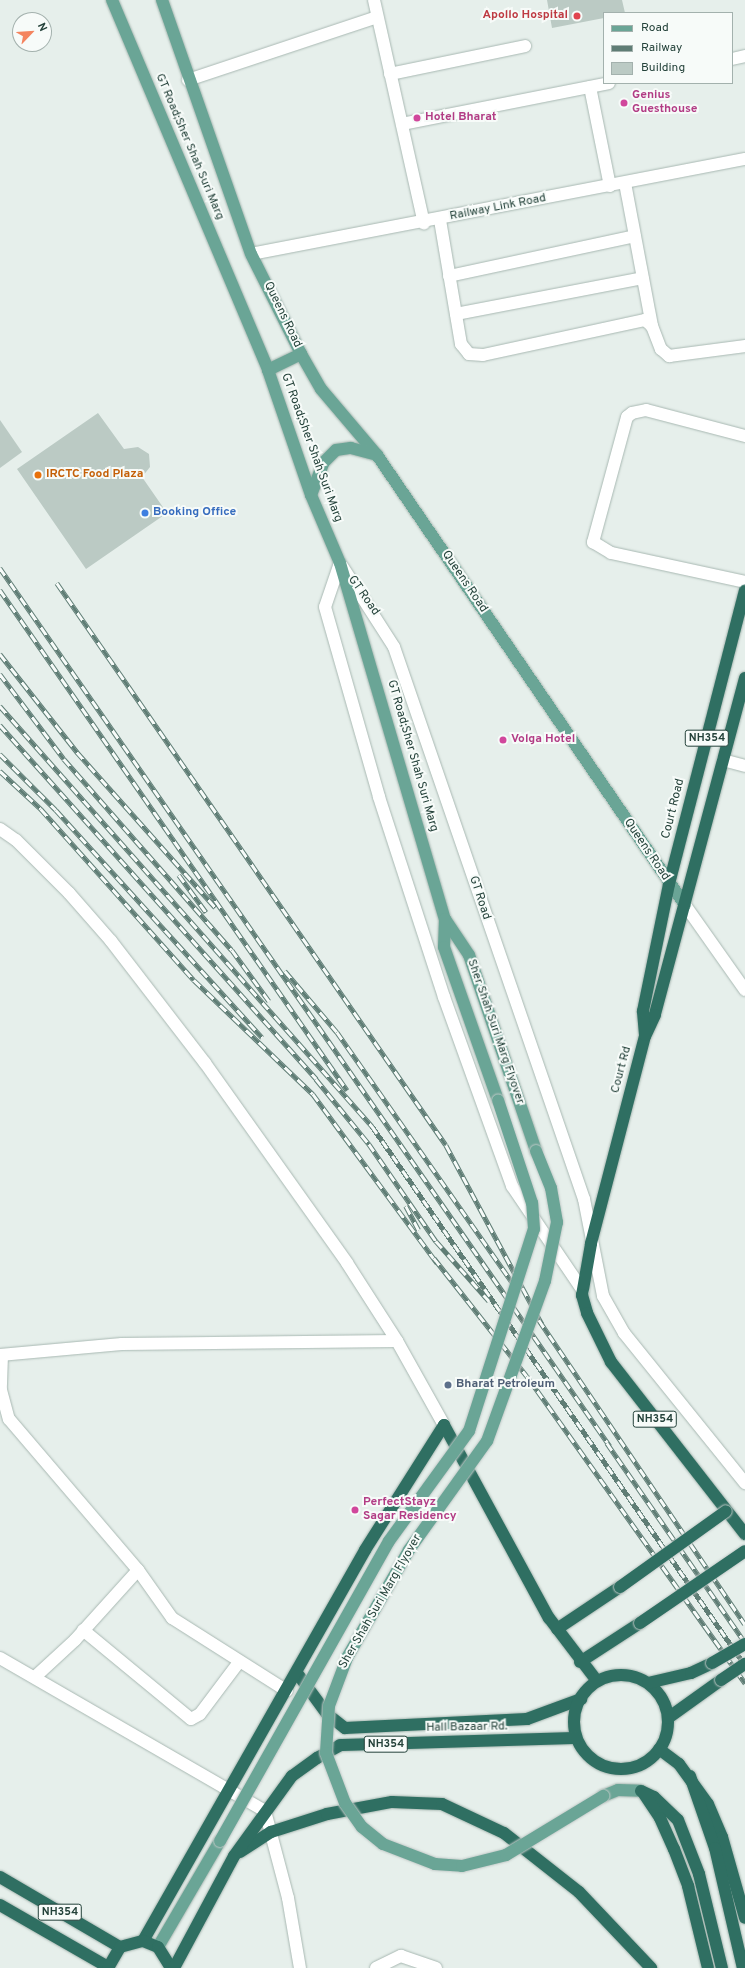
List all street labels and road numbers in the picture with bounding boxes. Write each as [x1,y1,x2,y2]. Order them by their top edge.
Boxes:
street label: GT Road;Sher Shah Suri Marg [152,72,226,222]
street label: Railway Link Road [449,192,547,224]
street label: Queens Road [260,280,304,350]
street label: GT Road;Sher Shah Suri Marg [277,371,345,525]
street label: Queens Road [438,548,490,616]
street label: GT Road [344,573,382,619]
street label: GT Road;Sher Shah Suri Marg [383,678,441,834]
road number: NH354 [684,729,730,747]
street label: Court Road [660,777,688,841]
street label: Queens Road [620,816,672,884]
street label: GT Road [465,874,493,922]
street label: Sher Shah Suri Marg Flyover [463,958,527,1106]
street label: Court Rd [609,1045,635,1095]
road number: NH354 [632,1410,678,1428]
street label: Sher Shah Suri Marg Flyover [337,1532,425,1672]
street label: Hall Bazaar Rd. [426,1720,508,1736]
road number: NH354 [363,1735,409,1753]
road number: NH354 [37,1903,83,1921]

